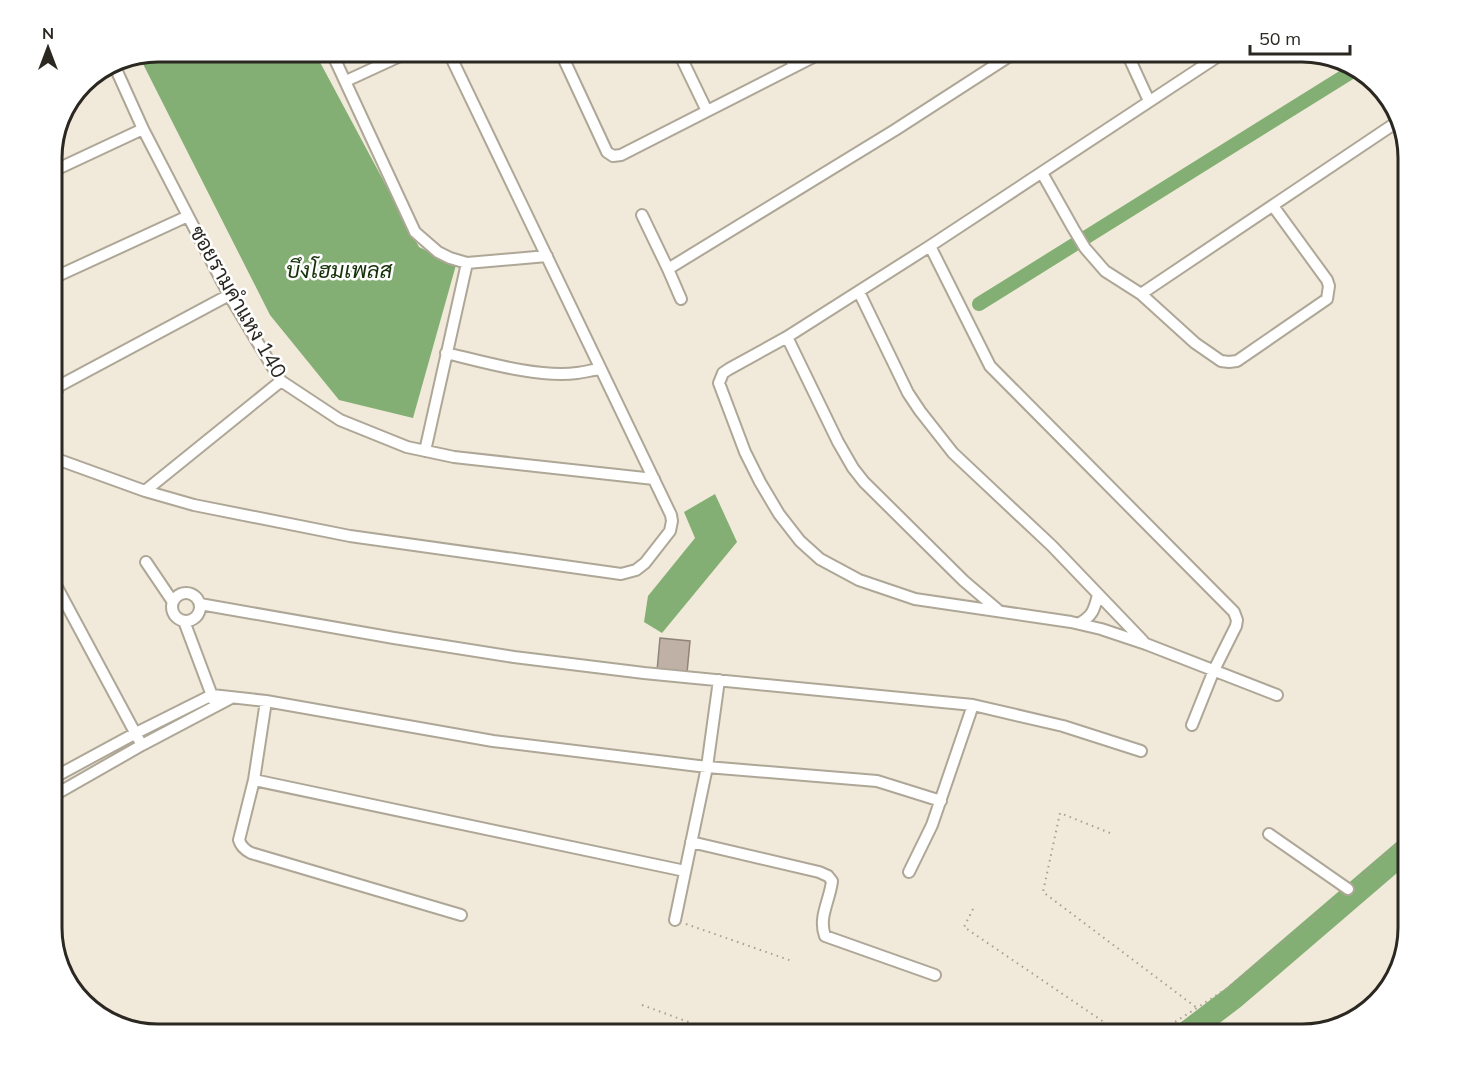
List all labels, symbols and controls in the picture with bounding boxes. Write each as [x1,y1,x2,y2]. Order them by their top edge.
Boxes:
north arrow [18,18,78,78]
scale bar [1250,18,1350,56]
text: N [42,23,54,43]
text: 50 m [1259,27,1301,50]
street label: ซอยรามคำแหง 140 [185,221,293,382]
water label: บึงโฮมเพลส [286,256,394,284]

